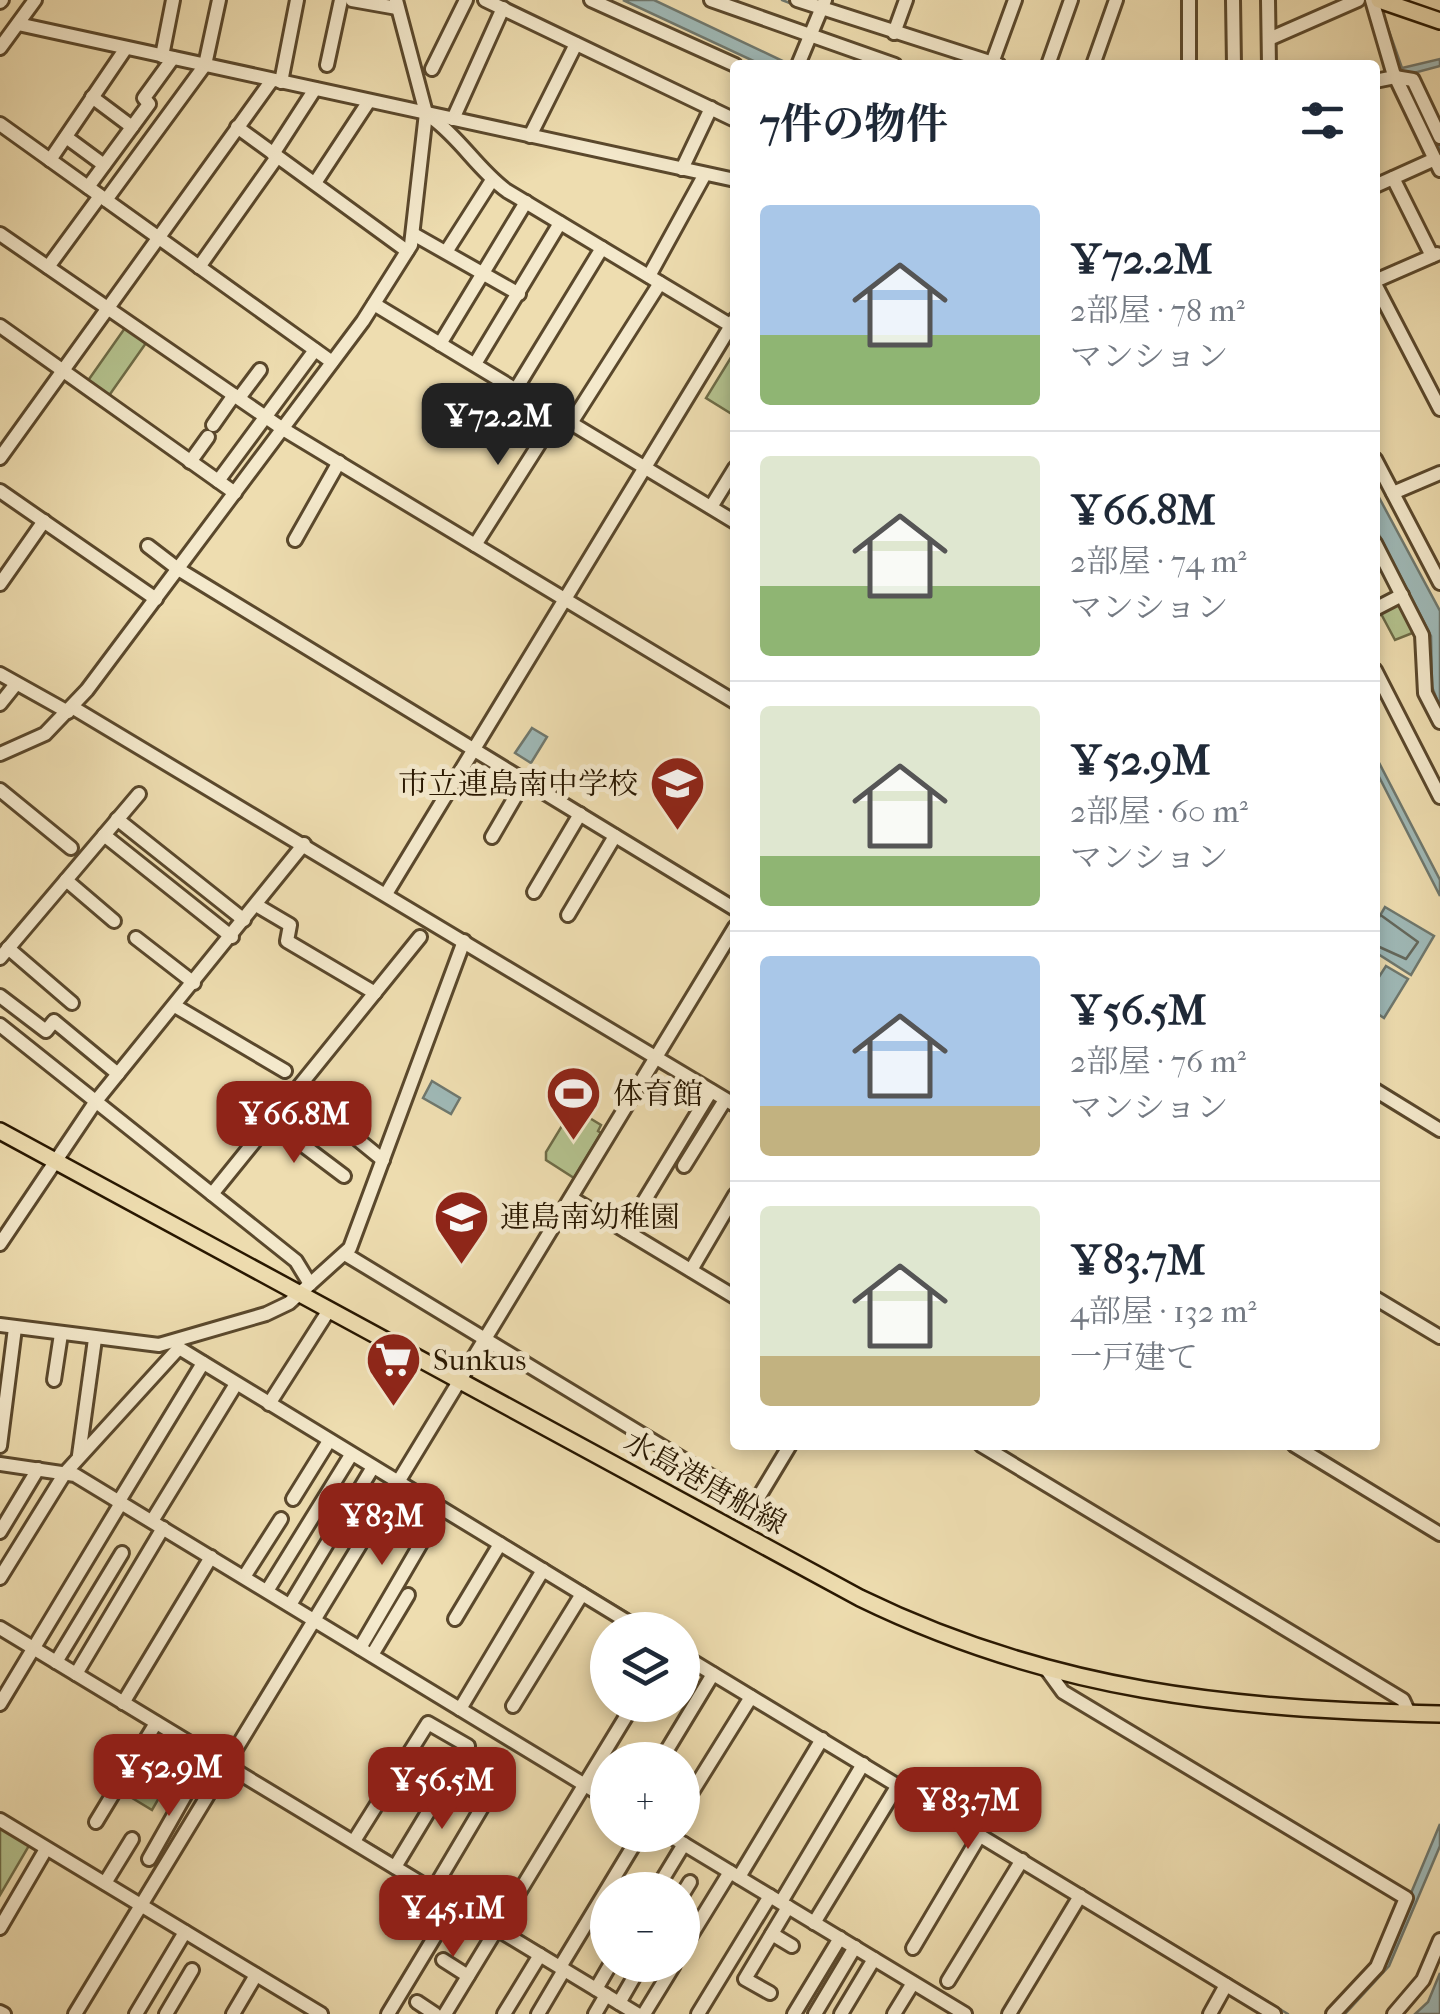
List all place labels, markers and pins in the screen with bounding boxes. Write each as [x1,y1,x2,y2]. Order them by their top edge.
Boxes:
pin: ¥72.2M [417,383,579,468]
school or university icon: 市立連島南中学校 [647,754,707,833]
place label: 市立連島南中学校 [398,767,638,802]
sports icon: 体育館 [544,1064,604,1143]
place label: 体育館 [613,1077,703,1112]
pin: ¥66.8M [213,1081,375,1166]
school or university icon: 連島南幼稚園 [431,1187,491,1266]
place label: 連島南幼稚園 [500,1200,680,1235]
supermarket icon: Sunkus [364,1330,424,1409]
place label: Sunkus [433,1343,526,1378]
pin: ¥83M [323,1483,441,1568]
pin: ¥52.9M [88,1734,250,1819]
pin: ¥56.5M [361,1747,523,1832]
pin: ¥83.7M [887,1767,1049,1852]
pin: ¥45.1M [372,1875,534,1960]

